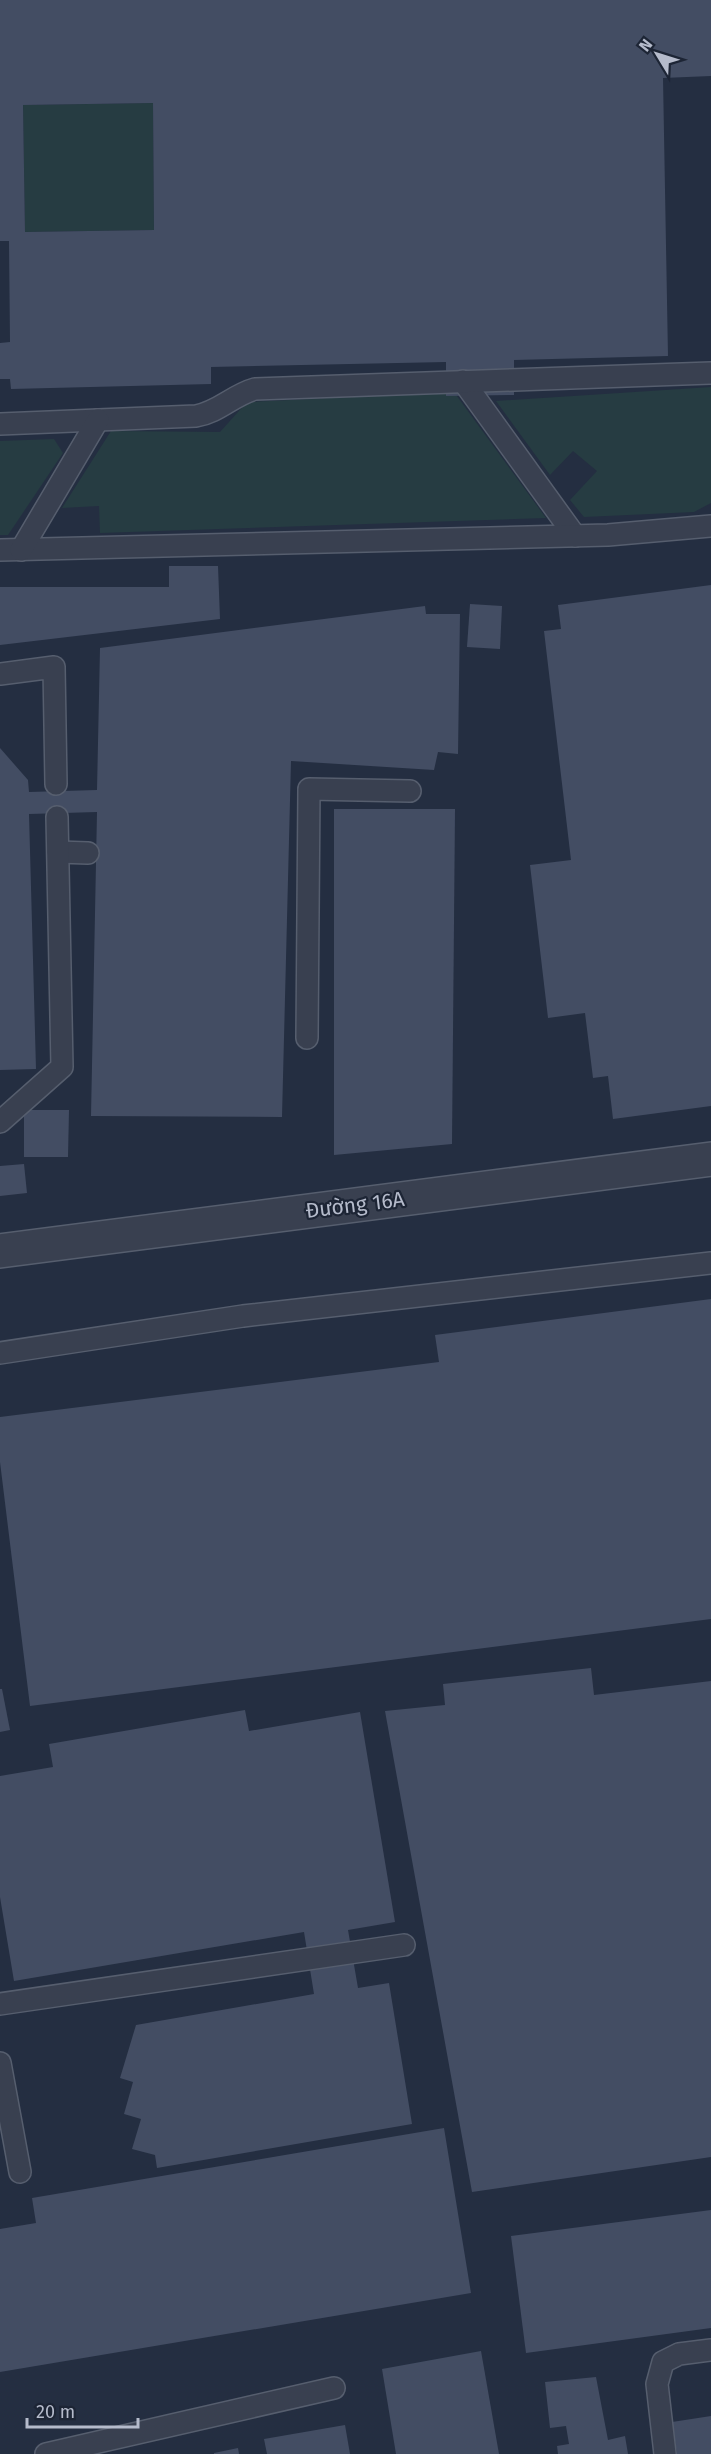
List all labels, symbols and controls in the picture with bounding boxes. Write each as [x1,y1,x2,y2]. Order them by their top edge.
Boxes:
north arrow [627,24,687,84]
text: N [635,35,656,55]
street label: Đường 16A [304,1186,406,1224]
scale bar [27,2391,138,2429]
text: 20 m [36,2401,75,2423]

